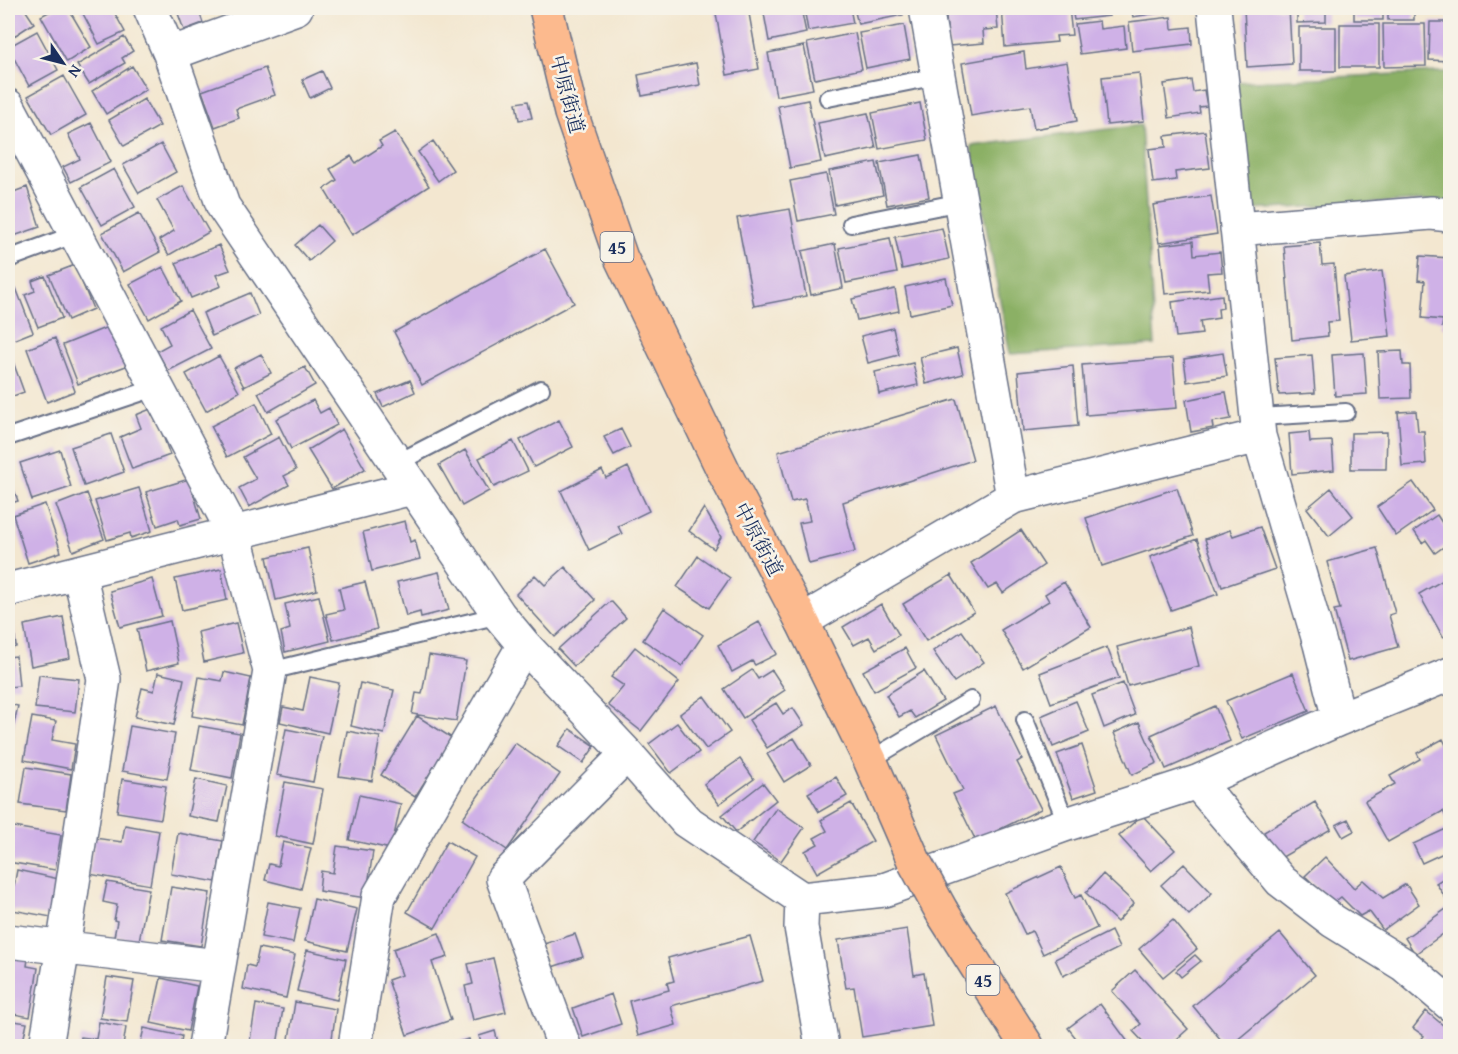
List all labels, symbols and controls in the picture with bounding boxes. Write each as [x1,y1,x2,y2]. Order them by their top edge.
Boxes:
north arrow [33,33,93,93]
street label: 中原街道 [544,52,592,136]
text: N [62,60,88,83]
road number: 45 [600,232,634,262]
street label: 中原街道 [727,497,791,581]
road number: 45 [966,965,1000,995]

